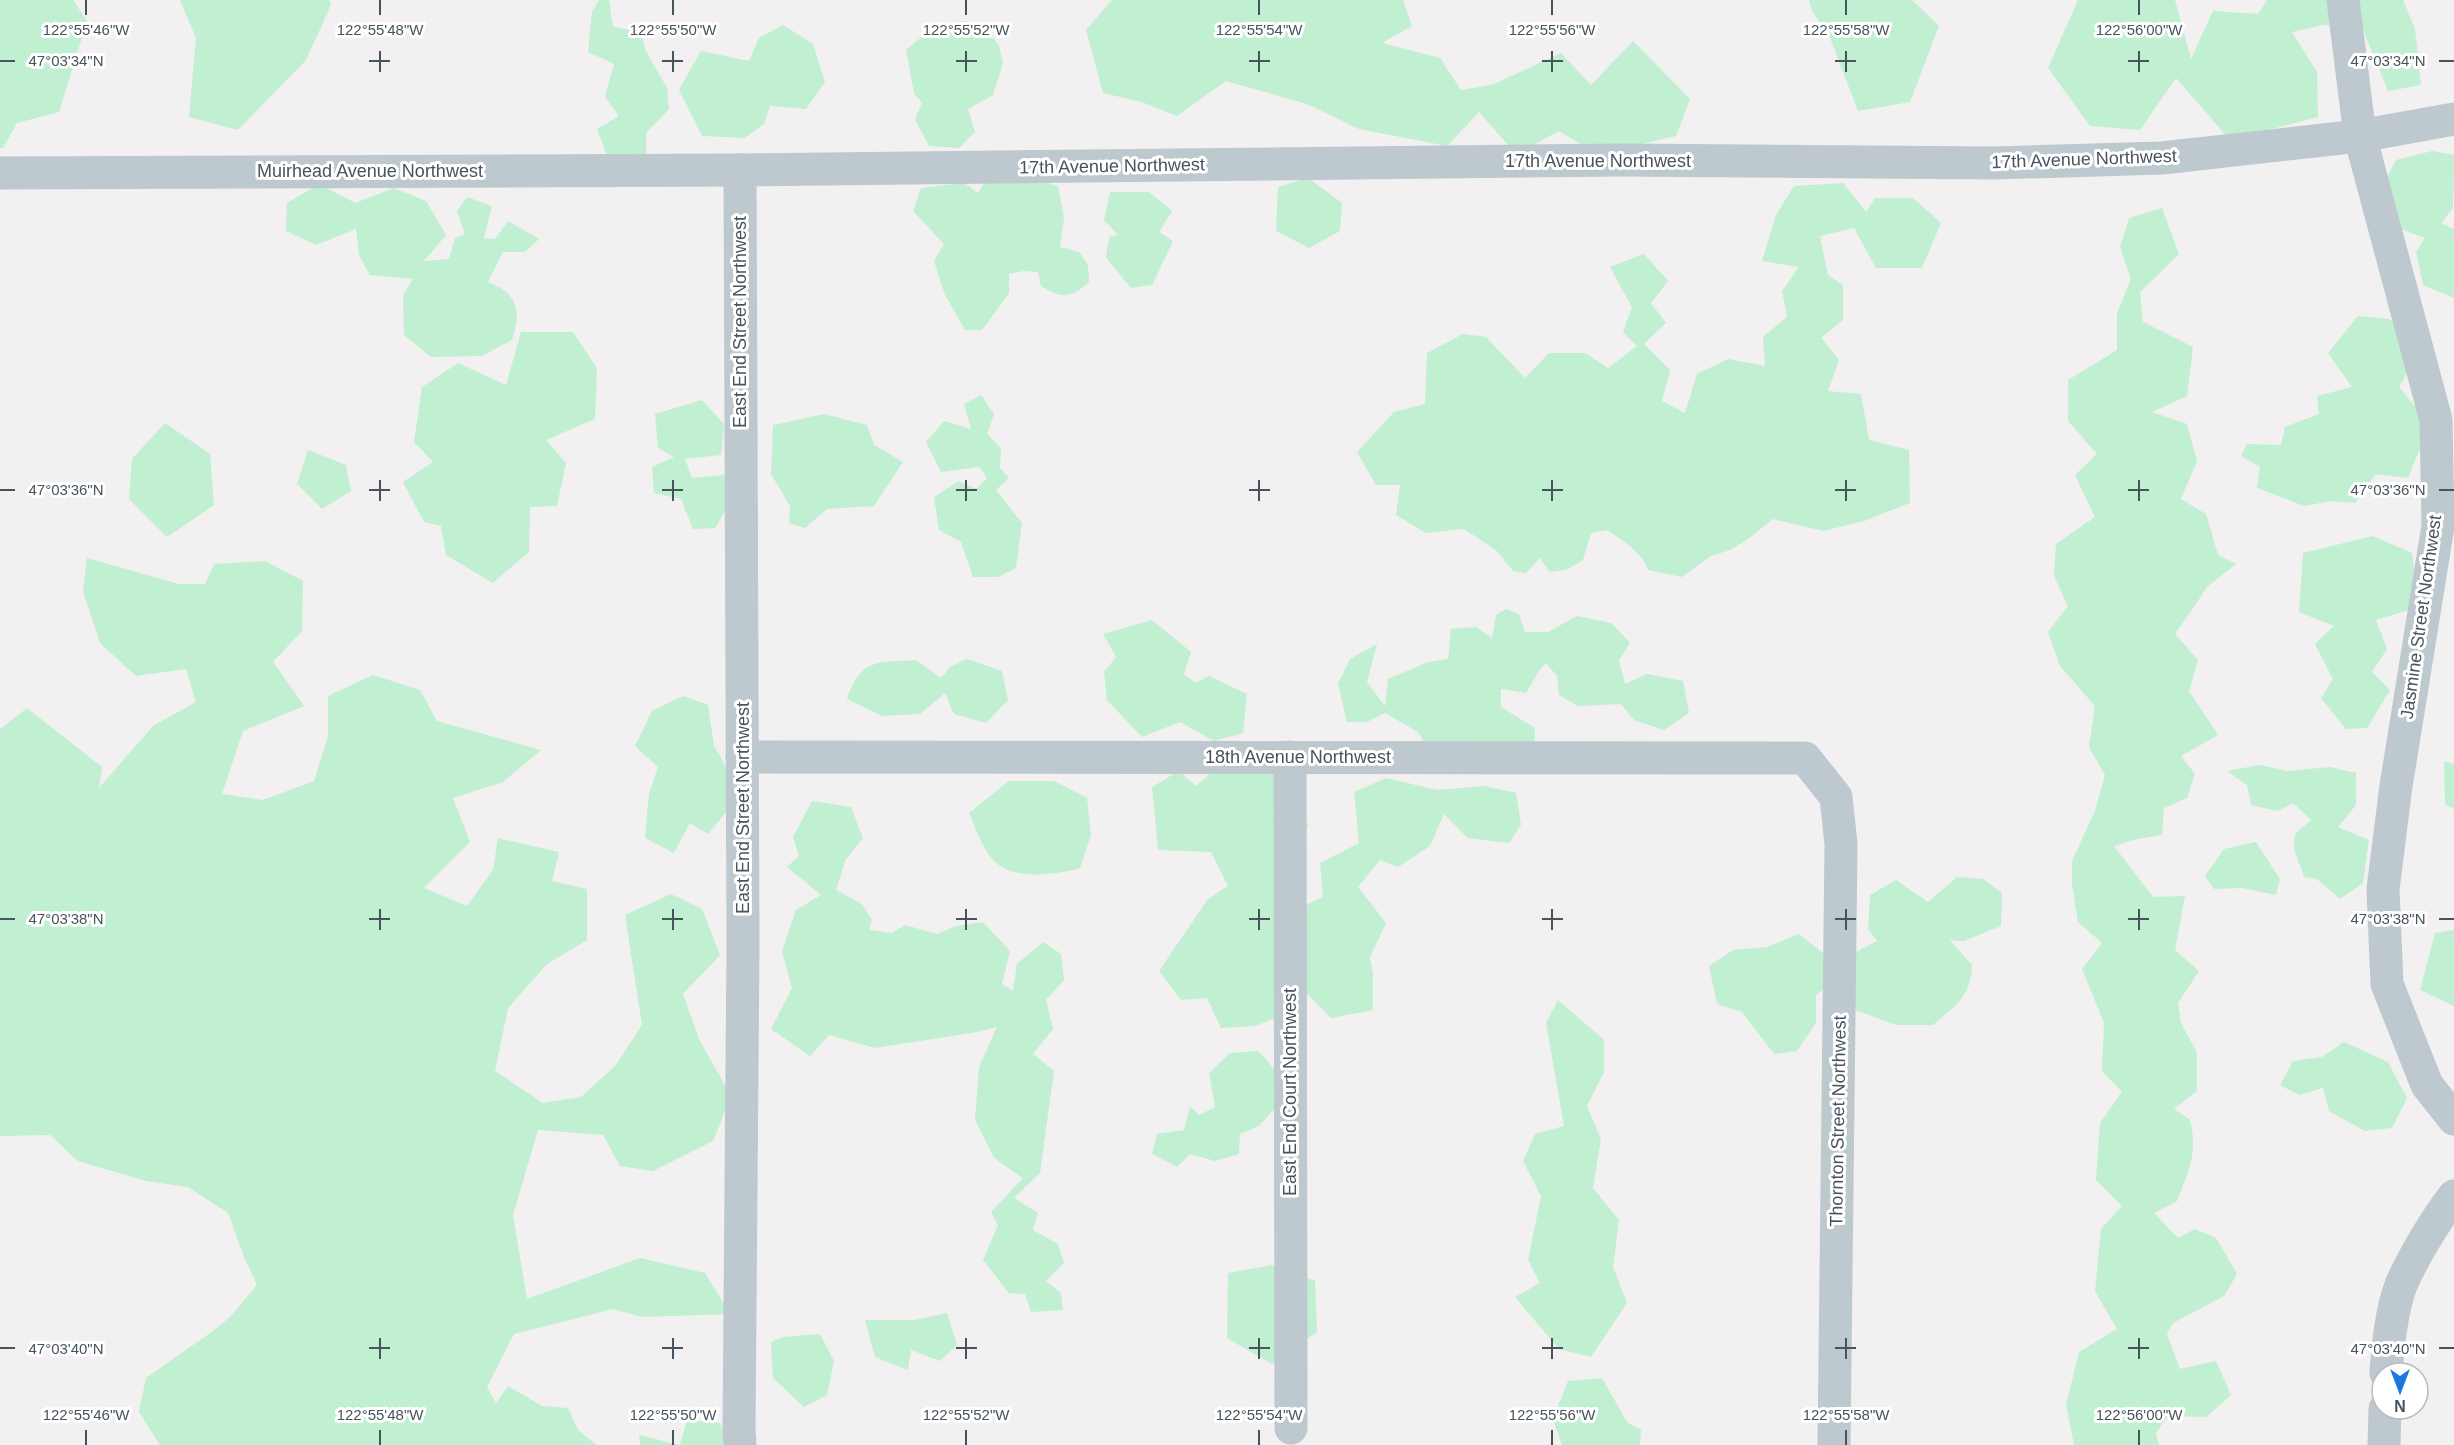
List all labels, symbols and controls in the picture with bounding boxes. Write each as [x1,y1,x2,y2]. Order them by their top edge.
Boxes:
text: 122°55'46"W [43,21,130,38]
text: 122°55'48"W [337,21,424,38]
text: 122°55'50"W [630,21,717,38]
text: 122°55'52"W [923,21,1010,38]
text: 122°55'54"W [1216,21,1303,38]
text: 122°55'56"W [1509,21,1596,38]
text: 122°55'58"W [1803,21,1890,38]
text: 122°56'00"W [2096,21,2183,38]
text: 47°03'34"N [28,52,104,69]
text: 47°03'34"N [2350,52,2426,69]
street label: 17th Avenue Northwest [1991,146,2177,172]
street label: 17th Avenue Northwest [1505,151,1691,171]
street label: 17th Avenue Northwest [1019,154,1205,178]
street label: Muirhead Avenue Northwest [257,161,483,181]
street label: East End Street Northwest [730,216,750,428]
text: 47°03'36"N [28,481,104,498]
text: 47°03'36"N [2350,481,2426,498]
street label: Jasmine Street Northwest [2397,514,2445,720]
street label: East End Street Northwest [733,702,753,914]
street label: 18th Avenue Northwest [1205,747,1391,767]
text: 47°03'38"N [28,910,104,927]
text: 47°03'38"N [2350,910,2426,927]
street label: East End Court Northwest [1280,988,1300,1196]
street label: Thornton Street Northwest [1826,1015,1850,1227]
text: 47°03'40"N [28,1340,104,1357]
text: 47°03'40"N [2350,1340,2426,1357]
north arrow [2370,1361,2430,1421]
text: N [2394,1397,2406,1414]
text: 122°55'46"W [43,1406,130,1423]
text: 122°55'48"W [337,1406,424,1423]
text: 122°55'50"W [630,1406,717,1423]
text: 122°55'52"W [923,1406,1010,1423]
text: 122°55'54"W [1216,1406,1303,1423]
text: 122°55'56"W [1509,1406,1596,1423]
text: 122°55'58"W [1803,1406,1890,1423]
text: 122°56'00"W [2096,1406,2183,1423]

